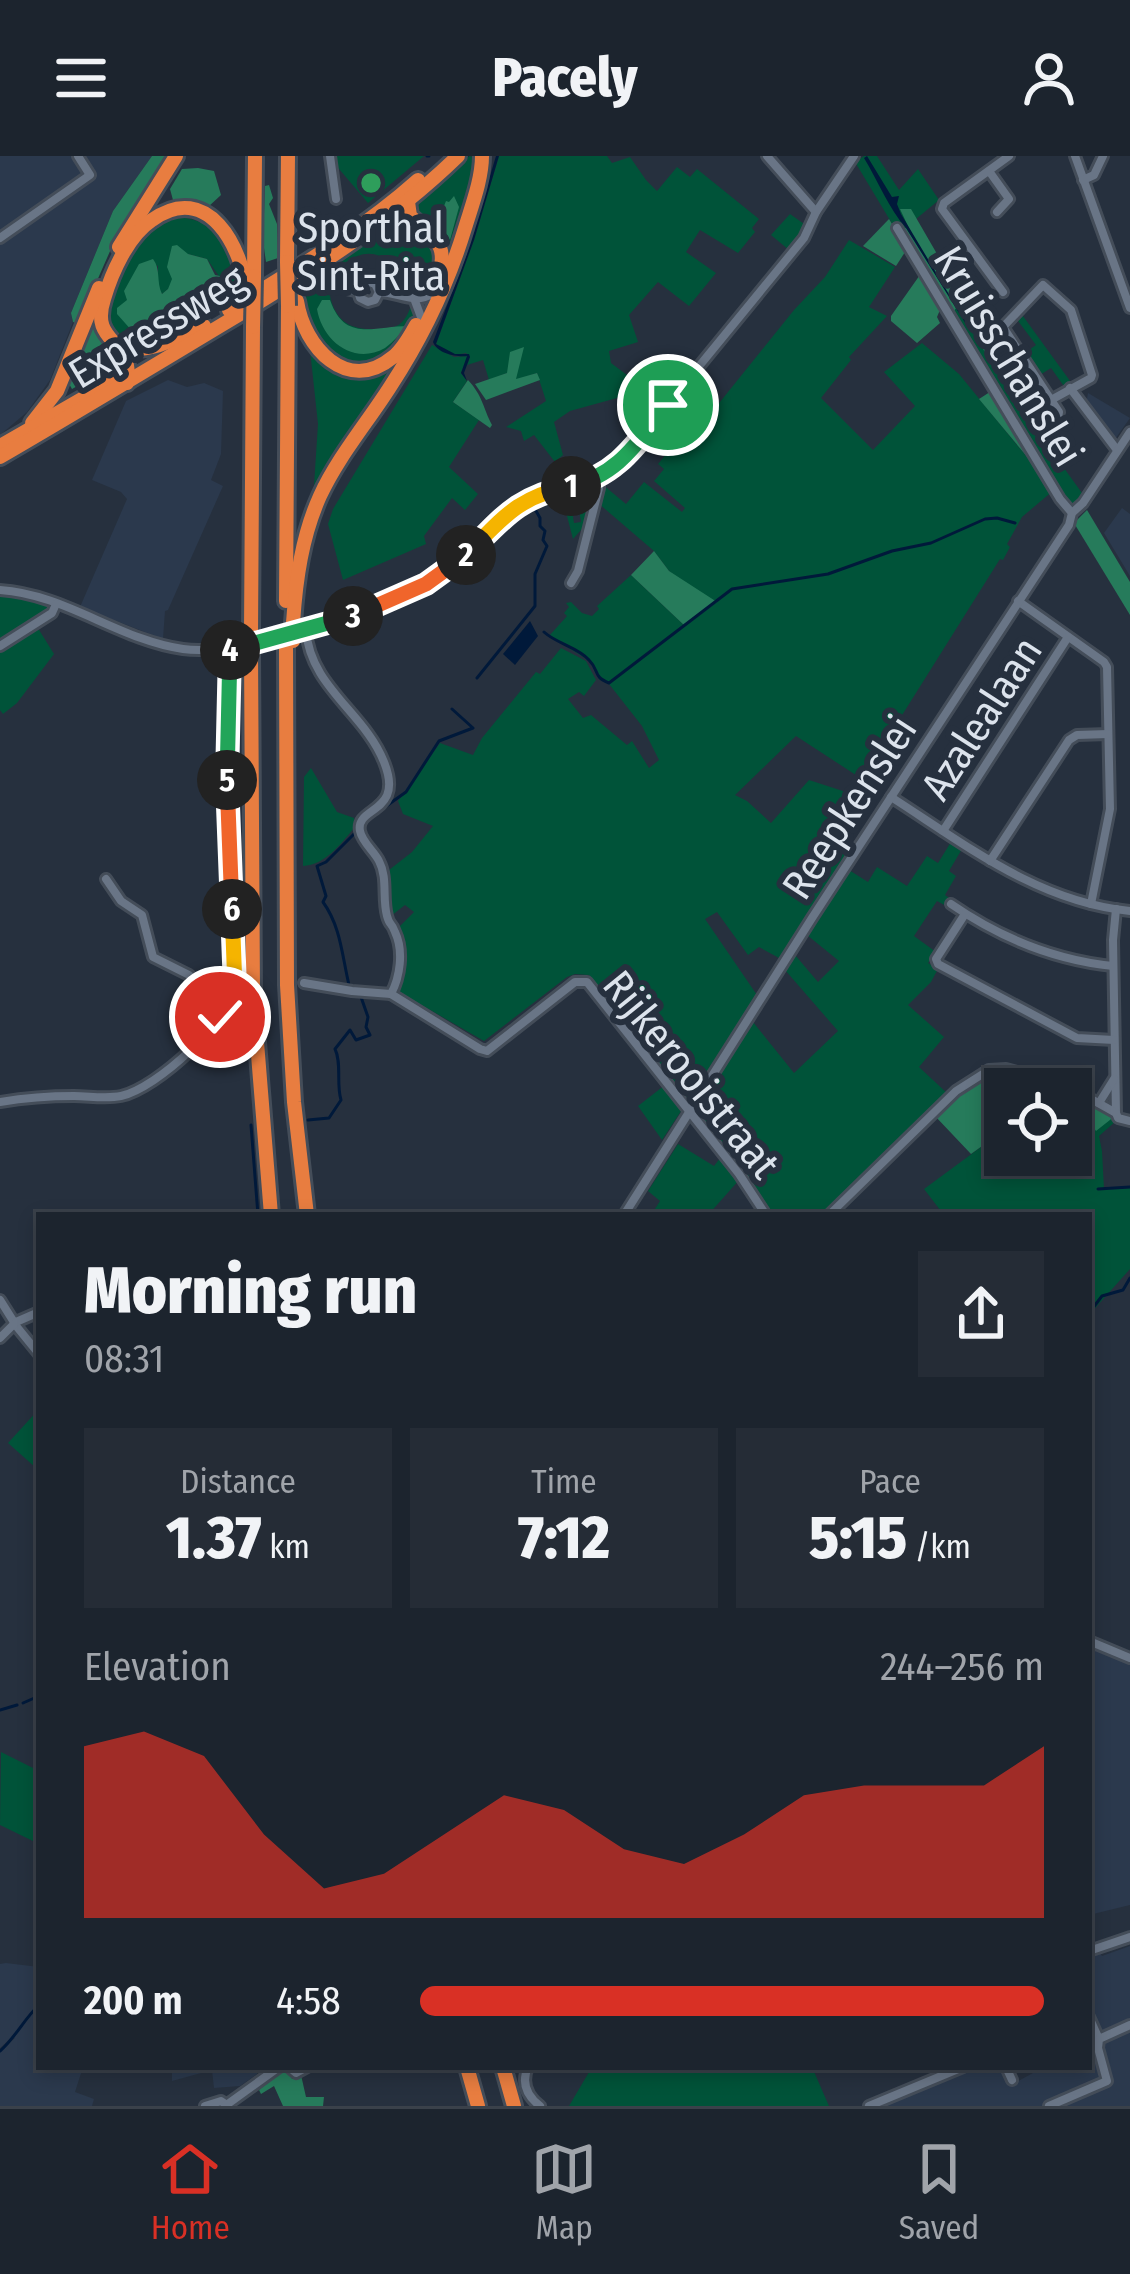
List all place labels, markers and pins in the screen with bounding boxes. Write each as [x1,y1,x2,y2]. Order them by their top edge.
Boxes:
marker: Sporthal Sint-Rita [358,170,384,196]
place label: Sporthal Sint-Rita [297,203,445,301]
pin [617,354,719,456]
pin: 1 [541,456,601,516]
pin: 2 [436,525,496,585]
pin: 3 [323,586,383,646]
pin: 4 [200,620,260,680]
pin: 5 [197,750,257,810]
pin: 6 [202,879,262,939]
pin [169,966,271,1068]

